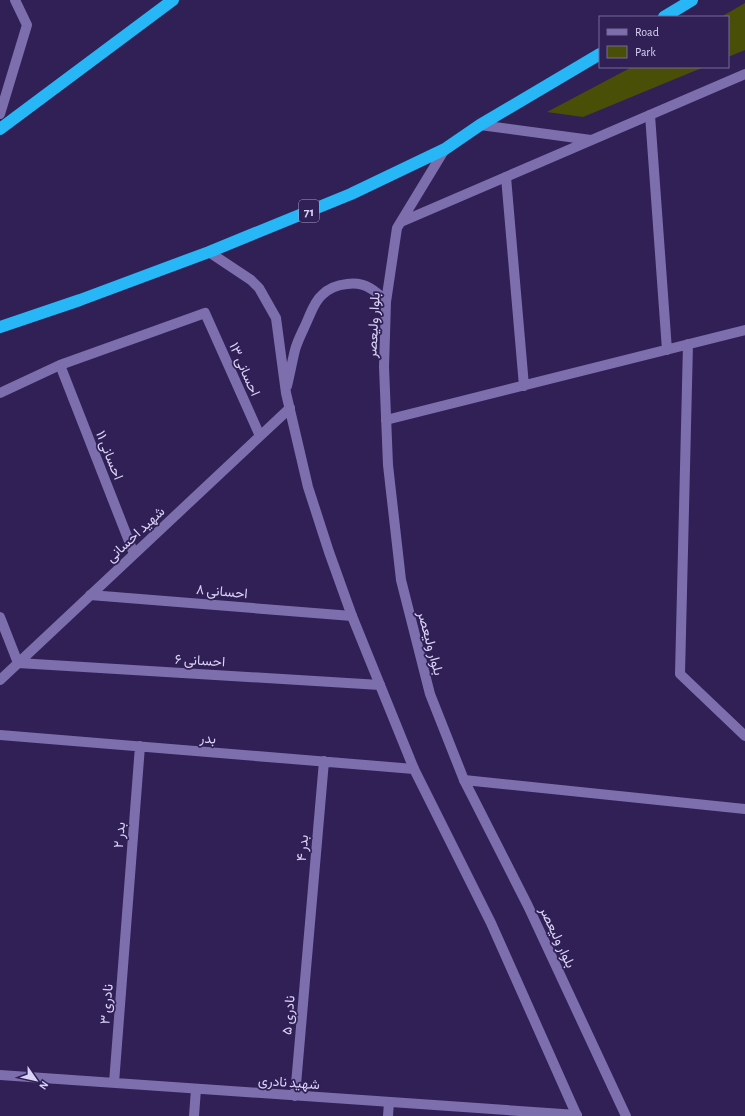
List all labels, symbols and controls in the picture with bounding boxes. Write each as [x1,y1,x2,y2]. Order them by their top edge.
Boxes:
legend [599,16,729,68]
text: Road [635,26,659,38]
text: Park [635,46,656,58]
road number: 71 [299,200,319,222]
street label: بلوار ولیعصر [365,292,384,359]
street label: احسانی ۱۳ [225,341,262,399]
street label: احسانی ۱۱ [92,429,125,482]
street label: شهید احسانی [104,504,168,566]
street label: احسانی ۸ [195,583,248,602]
street label: بلوار ولیعصر [414,609,445,677]
street label: احسانی ۶ [174,653,225,670]
street label: بدر [198,731,217,748]
street label: بدر ۲ [112,822,129,849]
street label: بدر ۴ [295,834,312,862]
street label: بلوار ولیعصر [535,904,577,971]
street label: نادری ۳ [98,983,117,1025]
street label: نادری ۵ [280,995,299,1036]
north arrow [16,1060,56,1100]
street label: شهید نادری [258,1074,320,1093]
text: N [37,1079,51,1092]

